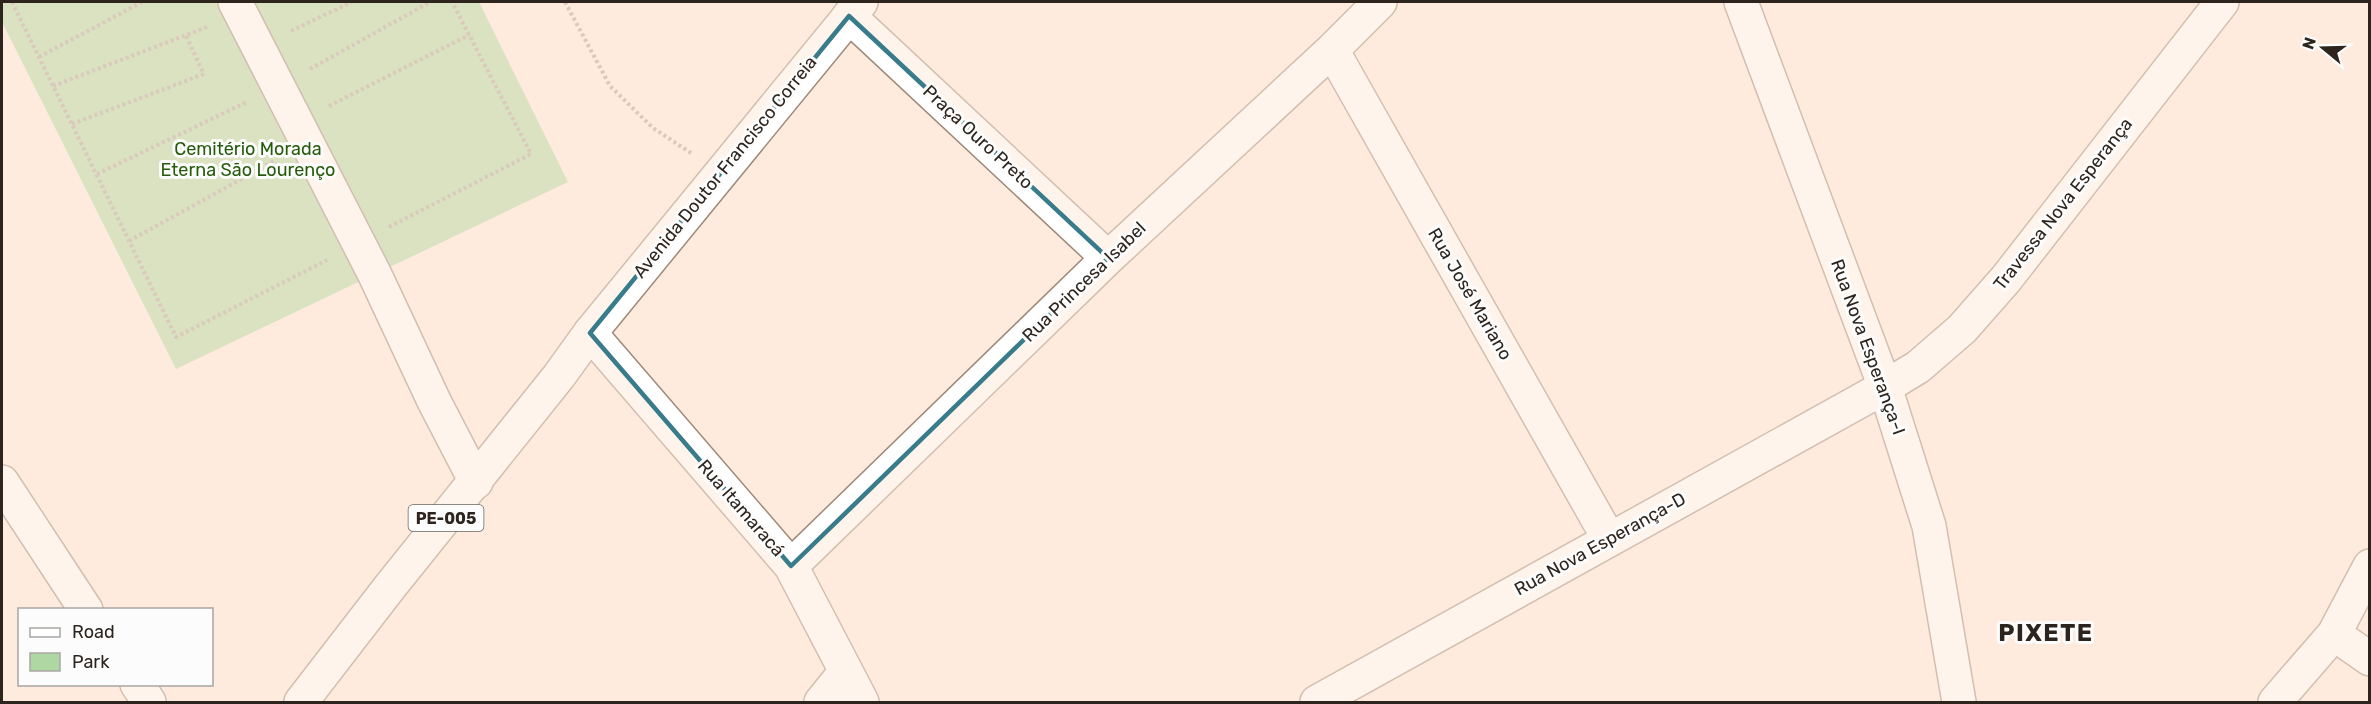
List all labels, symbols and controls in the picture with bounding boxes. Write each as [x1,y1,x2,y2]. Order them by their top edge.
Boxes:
north arrow [2293,18,2353,78]
text: N [2298,35,2320,52]
street label: Avenida Doutor Francisco Correia [629,51,821,283]
street label: Praça Ouro Preto [918,80,1038,194]
street label: Travessa Nova Esperança [1989,113,2137,295]
park label: Cemitério Morada Eterna São Lourenço [161,138,335,181]
street label: Rua Princesa Isabel [1018,217,1150,347]
street label: Rua José Mariano [1423,224,1517,364]
street label: Rua Nova Esperança-I [1826,256,1910,438]
street label: Rua Itamaracá [693,455,789,561]
street label: Rua Nova Esperança-D [1510,488,1690,600]
road number: PE-005 [408,505,484,531]
legend [18,608,213,686]
district label: PIXETE [1998,619,2094,647]
text: Road [72,621,115,643]
text: Park [72,651,110,673]

